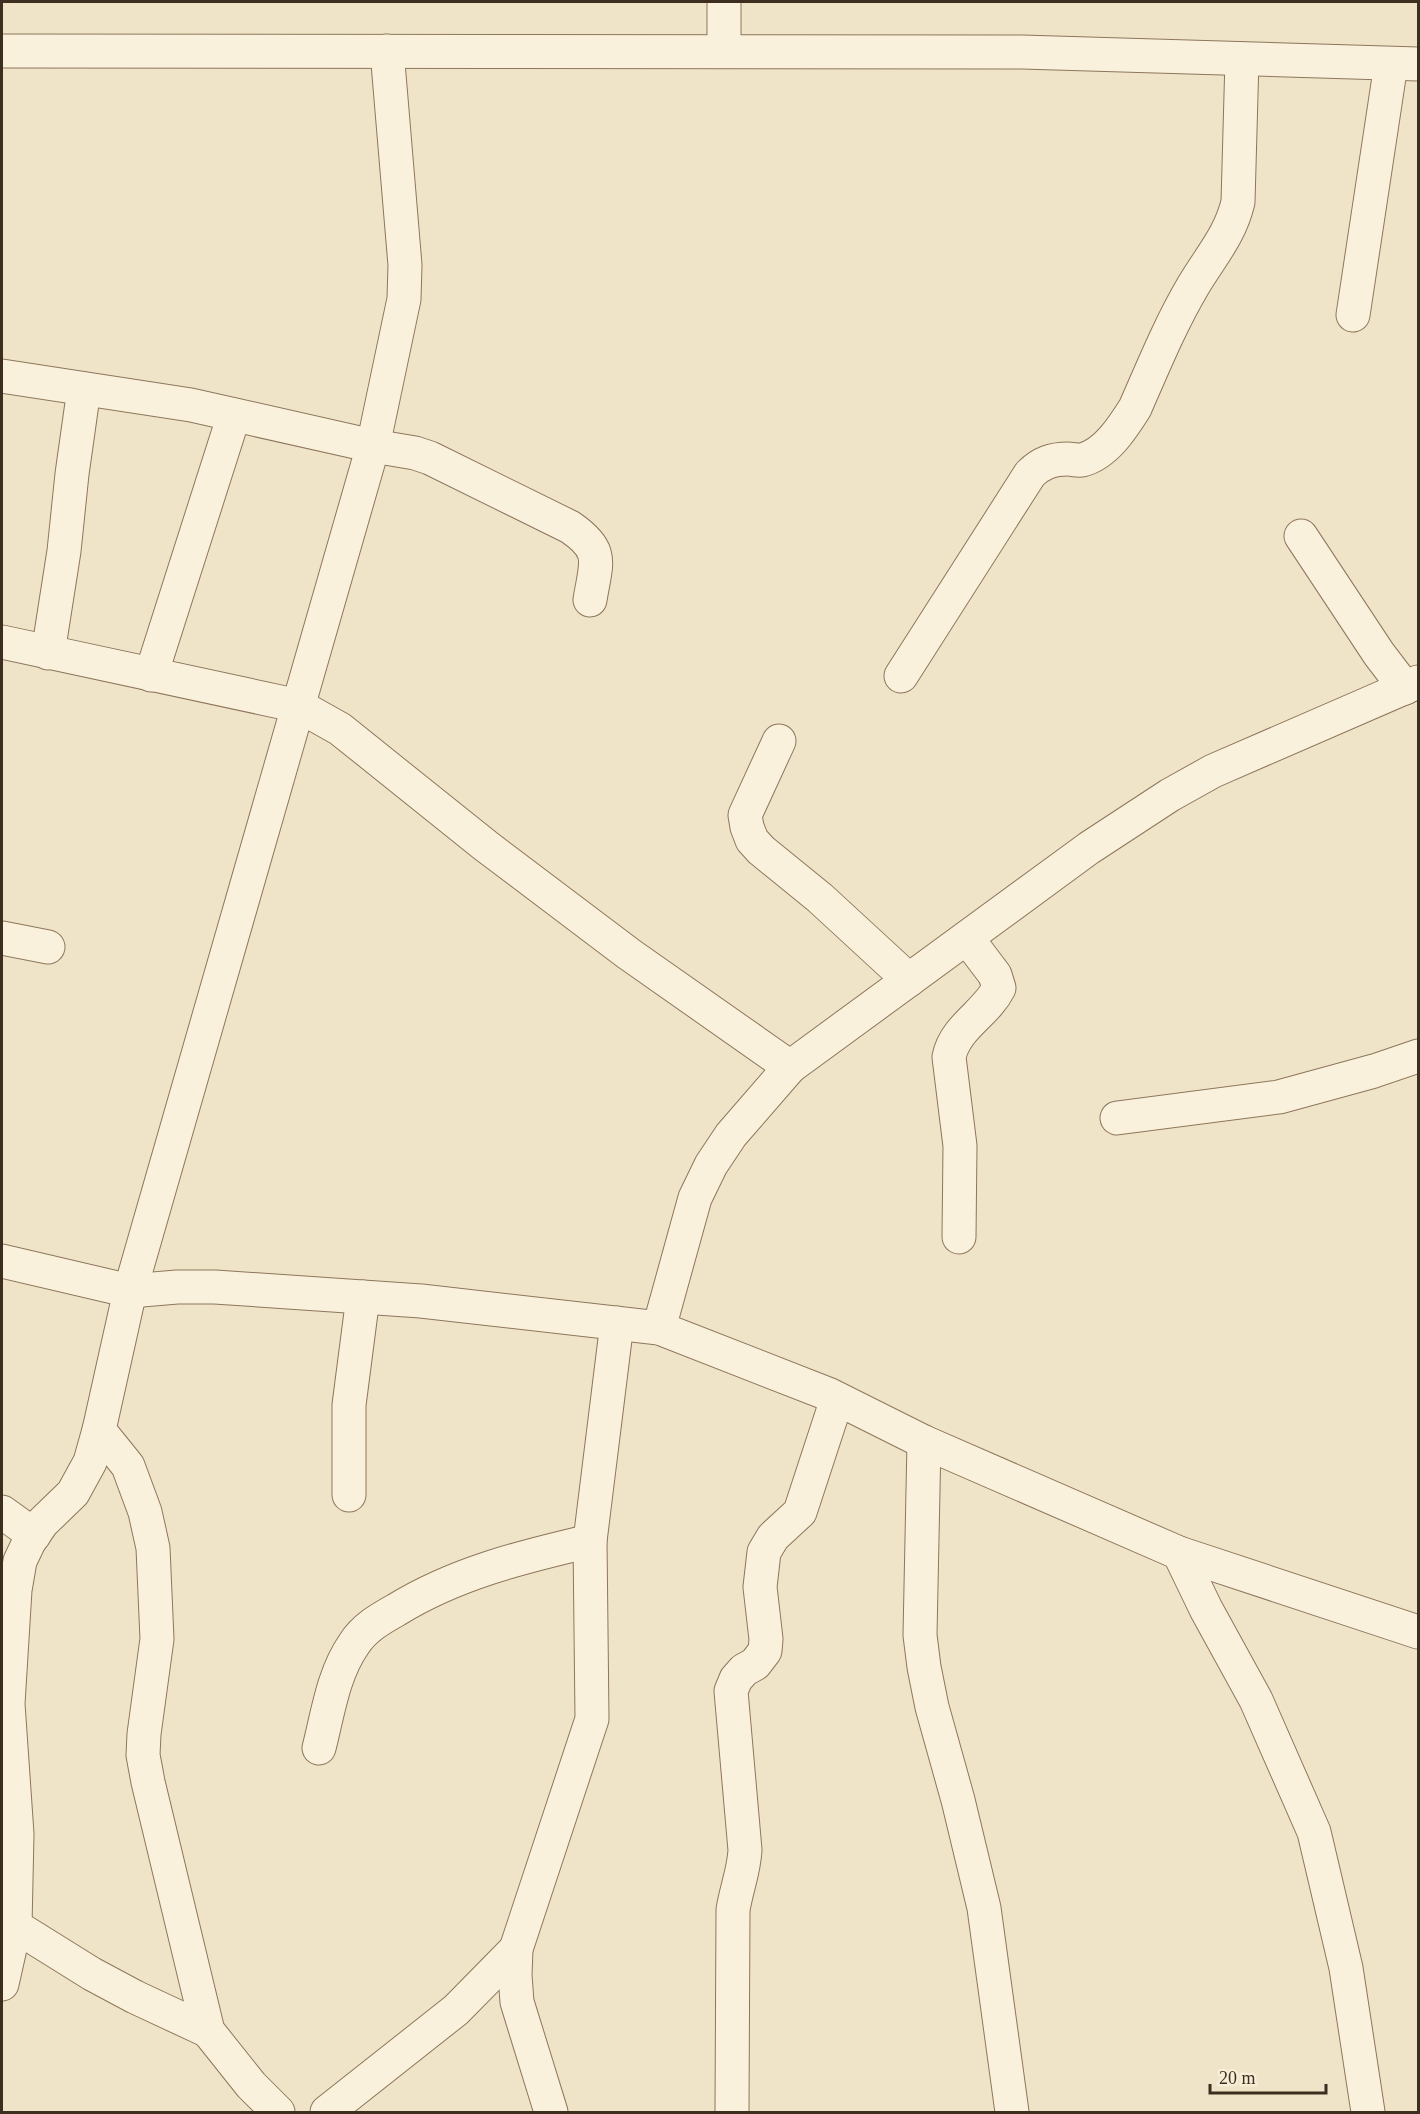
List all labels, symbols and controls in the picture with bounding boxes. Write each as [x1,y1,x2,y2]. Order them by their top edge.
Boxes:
scale bar [1210,2057,1326,2095]
text: 20 m [1219,2068,1256,2088]

